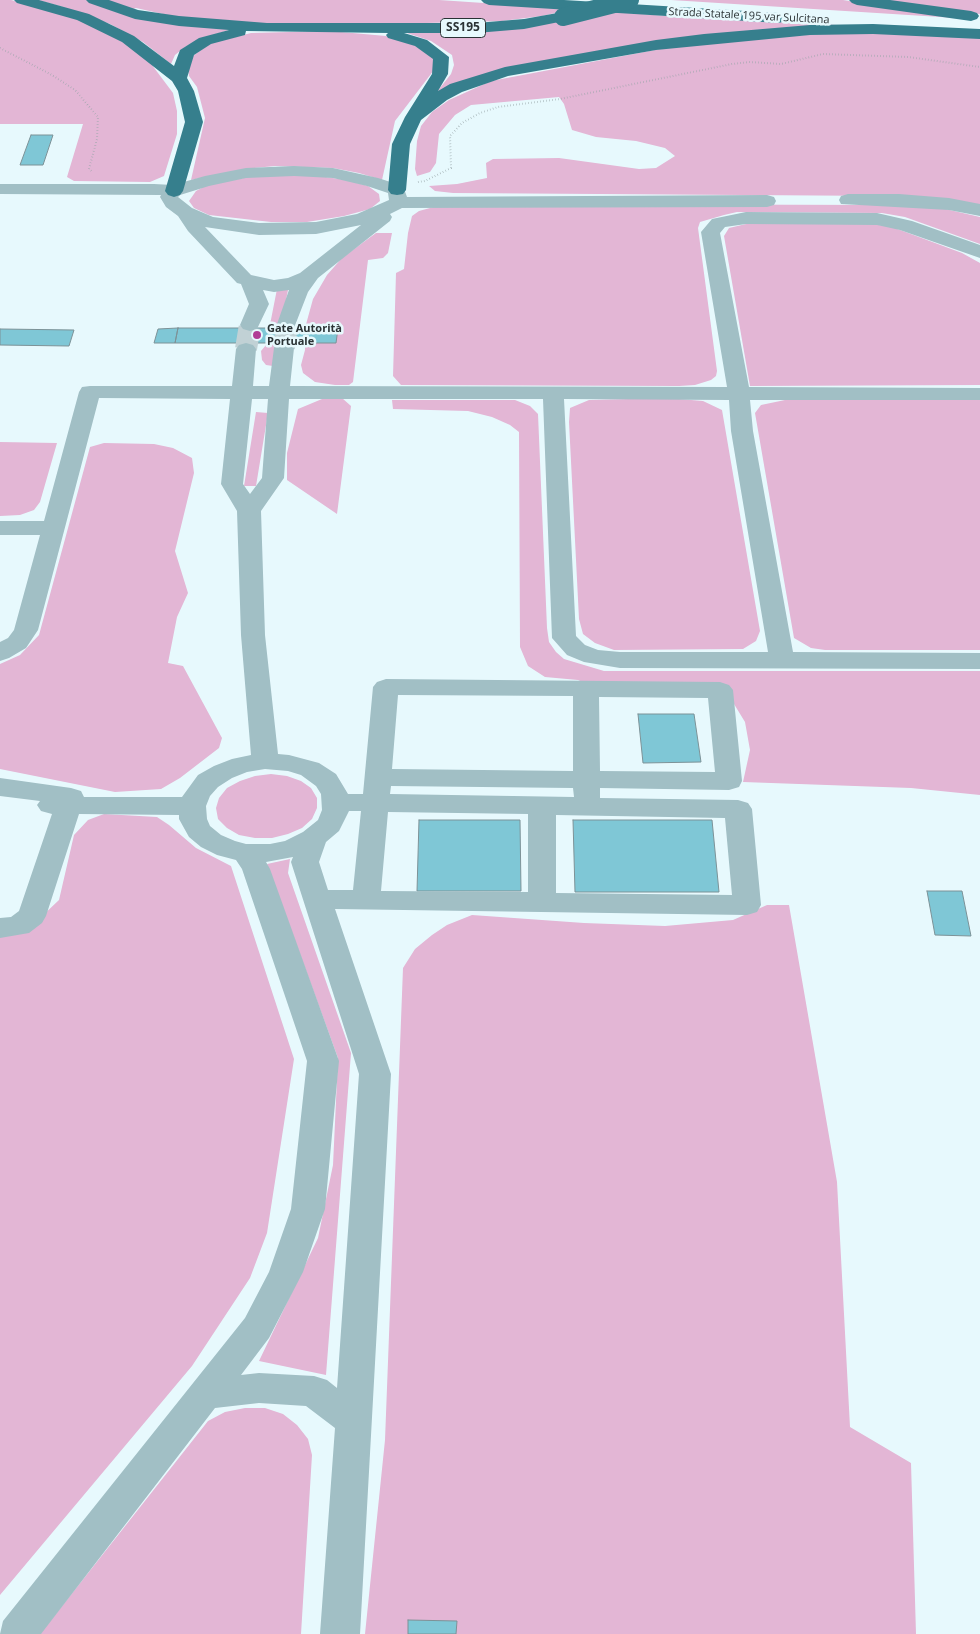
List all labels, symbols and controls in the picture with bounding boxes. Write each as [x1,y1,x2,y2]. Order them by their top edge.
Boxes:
street label: Strada Statale 195 var Sulcitana [668,5,830,27]
road number: SS195 [440,18,486,38]
place label: Gate Autorità Portuale [267,322,342,348]
marker: Gate Autorità Portuale [251,329,263,341]

